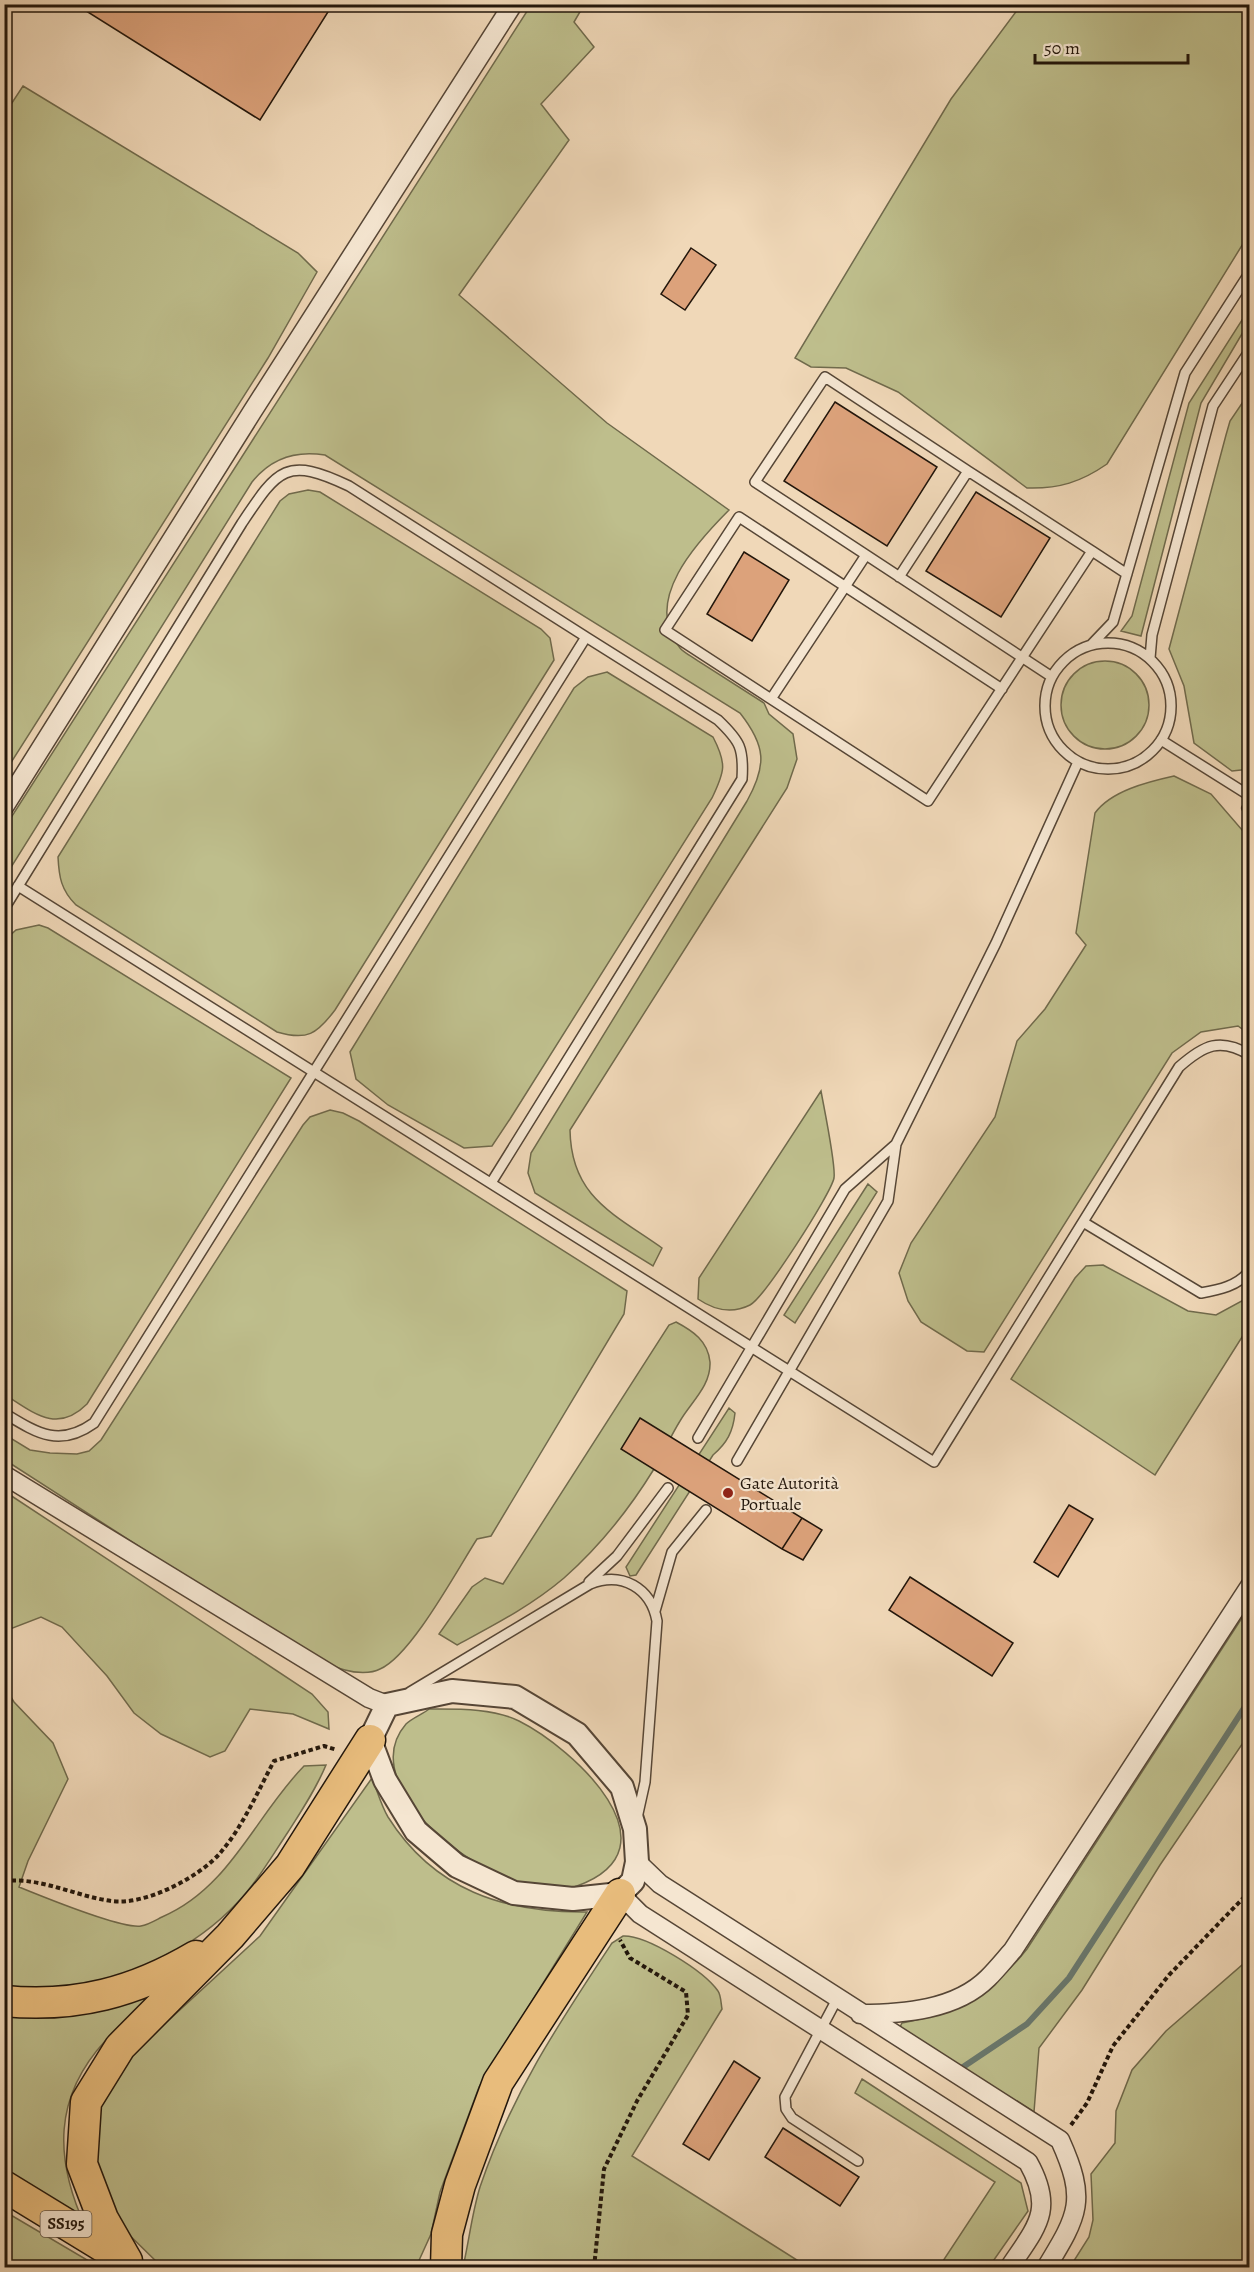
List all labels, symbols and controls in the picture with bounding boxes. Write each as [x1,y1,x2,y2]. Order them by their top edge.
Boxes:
scale bar [1035,27,1188,65]
text: 50 m [1044,36,1080,60]
place label: Gate Autorità Portuale [740,1471,839,1516]
marker: Gate Autorità Portuale [721,1486,735,1500]
road number: SS195 [40,2211,92,2237]

